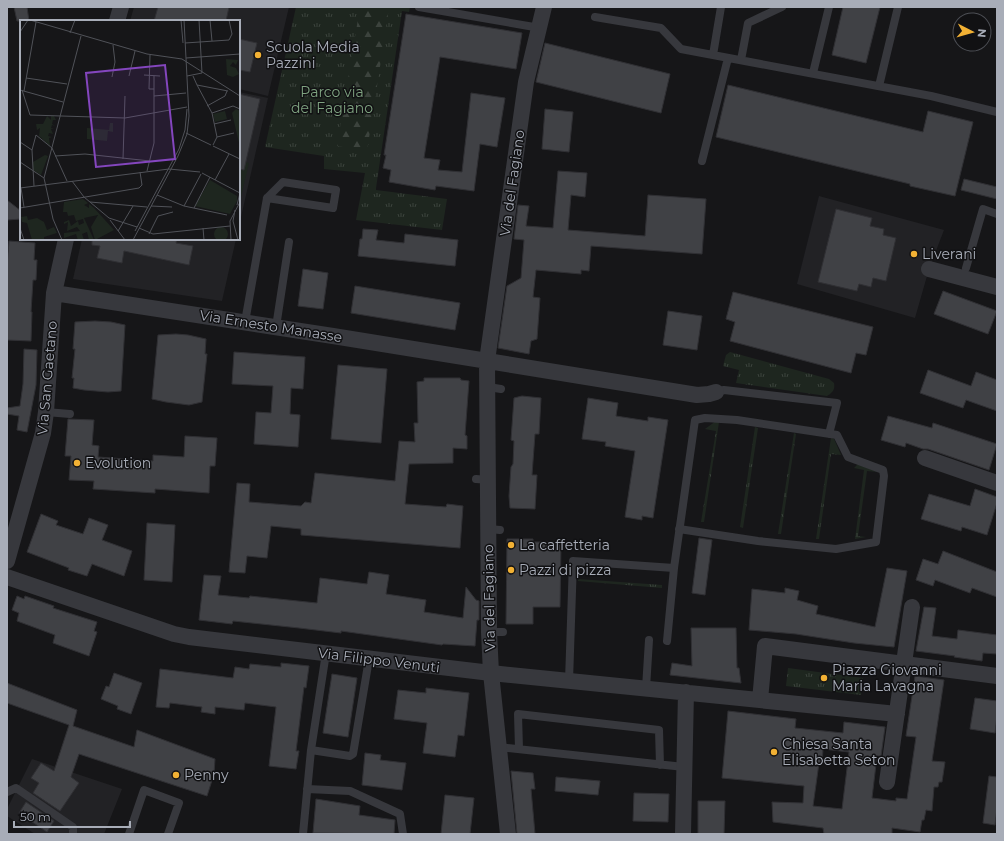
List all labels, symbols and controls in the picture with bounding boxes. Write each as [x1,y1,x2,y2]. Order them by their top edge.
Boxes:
north arrow [952,12,992,52]
inset map [20,20,240,240]
text: N [975,28,989,38]
place label: Scuola Media Pazzini [266,38,360,72]
marker: Scuola Media Pazzini [253,50,263,60]
park label: Parco via del Fagiano [291,83,373,117]
street label: Via del Fagiano [496,128,528,237]
place label: Liverani [922,245,976,263]
marker: Liverani [909,249,919,259]
street label: Via Ernesto Manasse [198,306,344,346]
street label: Via San Gaetano [33,320,61,436]
place label: Evolution [85,454,151,472]
marker: Evolution [72,458,82,468]
place label: La caffetteria [519,536,610,554]
marker: La caffetteria [506,540,516,550]
street label: Via del Fagiano [479,544,499,652]
place label: Pazzi di pizza [519,561,612,579]
marker: Pazzi di pizza [506,565,516,575]
street label: Via Filippo Venuti [317,644,441,676]
place label: Piazza Giovanni Maria Lavagna [832,661,942,695]
marker: Piazza Giovanni Maria Lavagna [819,673,829,683]
place label: Chiesa Santa Elisabetta Seton [782,735,896,769]
marker: Chiesa Santa Elisabetta Seton [769,747,779,757]
place label: Penny [184,766,229,784]
marker: Penny [171,770,181,780]
scale bar [14,803,130,829]
text: 50 m [20,809,51,824]

